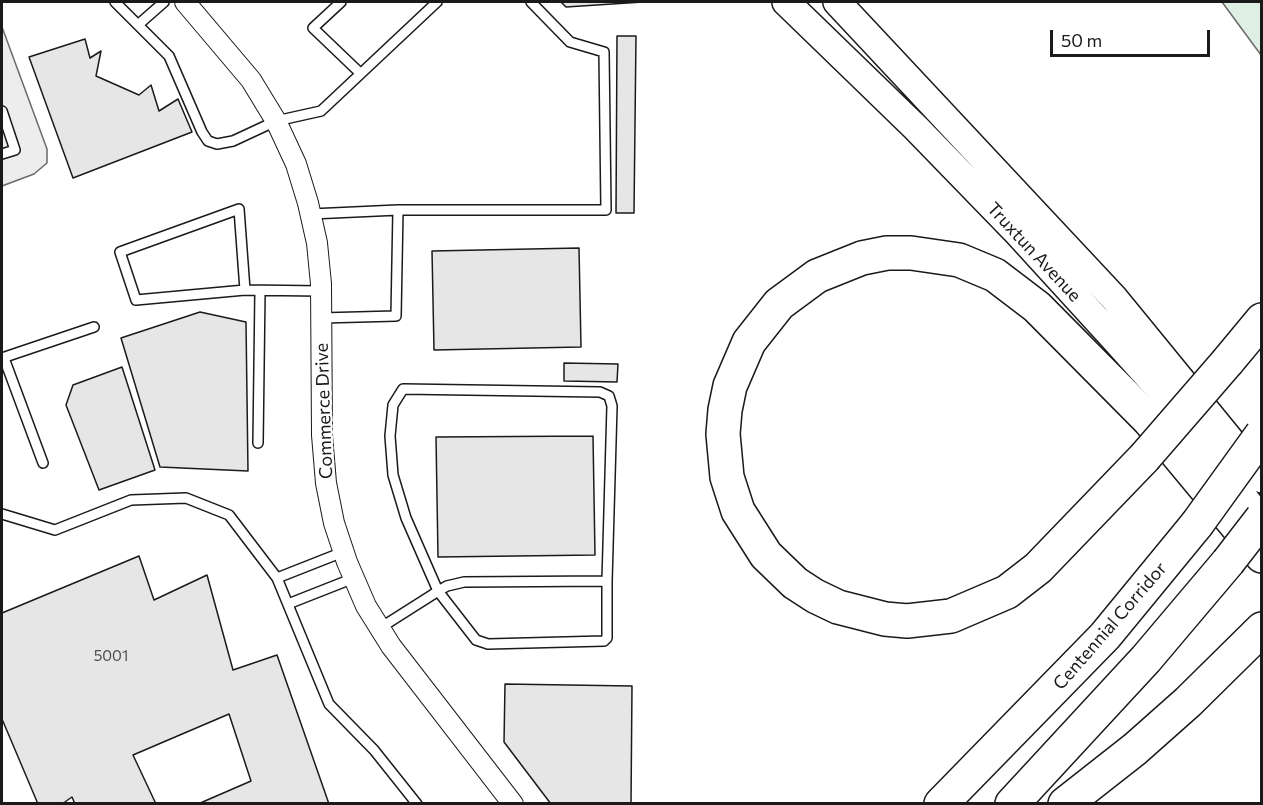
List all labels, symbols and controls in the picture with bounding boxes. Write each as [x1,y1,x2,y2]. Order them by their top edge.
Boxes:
scale bar [1053,18,1214,56]
text: 50 m [1061,29,1102,51]
street label: Truxtun Avenue [982,198,1086,306]
street label: Commerce Drive [311,343,337,479]
street label: Centennial Corridor [1049,558,1171,694]
house number: 5001 [94,647,128,665]

